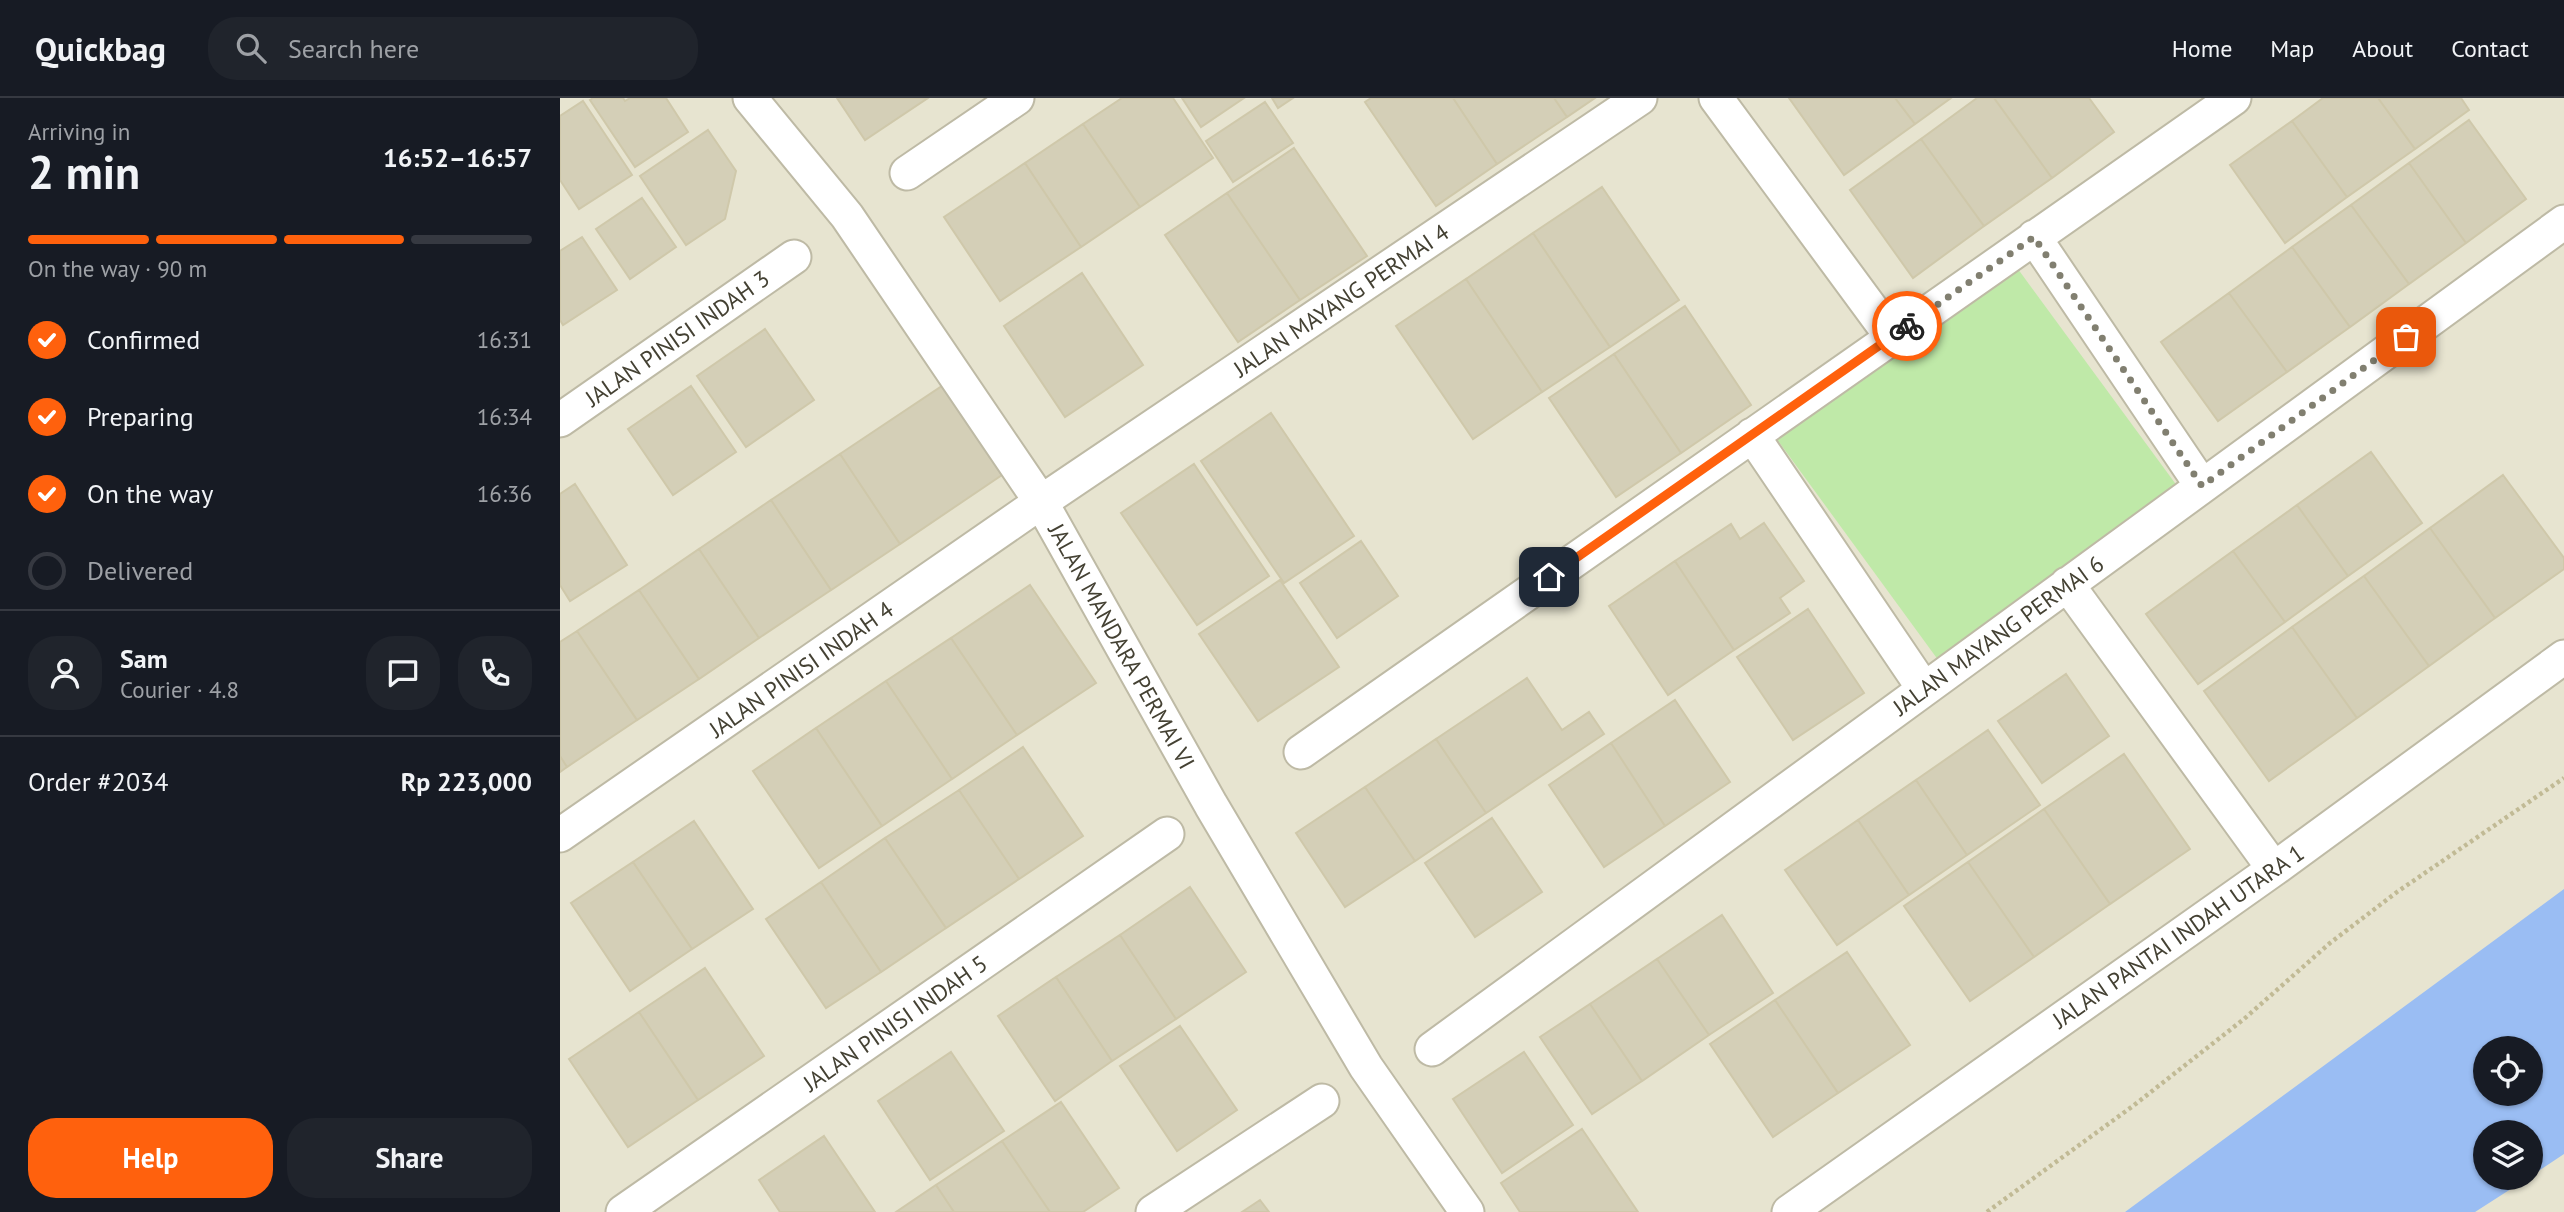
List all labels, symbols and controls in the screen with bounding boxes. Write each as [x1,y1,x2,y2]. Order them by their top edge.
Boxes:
search box [208,17,698,80]
text: Quickbag [35,27,166,70]
icon: search [232,29,270,67]
text: Search here [288,32,419,65]
text: Home [2172,33,2232,64]
text: Map [2270,33,2314,64]
text: About [2352,33,2413,64]
text: Contact [2451,33,2529,64]
text: Arriving in [28,117,130,146]
text: 16:52–16:57 [383,141,532,174]
text: 2 min [28,142,140,202]
street label: JALAN MAYANG PERMAI 4 [1227,217,1455,384]
text: On the way · 90 m [28,254,207,283]
street label: JALAN PINISI INDAH 3 [578,264,775,413]
courier [1872,291,1942,361]
icon: bike [1888,307,1926,345]
pin [2376,307,2436,367]
icon: bag [2387,318,2425,356]
icon: check [28,321,66,359]
text: Confirmed [87,323,200,356]
text: 16:31 [477,325,532,354]
icon: check [28,398,66,436]
text: Preparing [87,400,194,433]
text: 16:34 [477,402,532,431]
icon: check [28,475,66,513]
text: On the way [87,477,213,510]
text: 16:36 [477,479,532,508]
street label: JALAN MANDARA PERMAI VI [1042,517,1202,774]
pin [1519,547,1579,607]
street label: JALAN MAYANG PERMAI 6 [1886,549,2109,722]
text: Delivered [87,554,193,587]
icon: home [1530,558,1568,596]
street label: JALAN PINISI INDAH 4 [702,594,899,744]
button: person [28,636,102,710]
button: chat [366,636,440,710]
button: phone [458,636,532,710]
text: Sam [120,642,168,675]
text: Courier · 4.8 [120,675,239,704]
text: Order #2034 [28,765,168,798]
text: Rp 223,000 [401,765,532,798]
street label: JALAN PANTAI INDAH UTARA 1 [2046,838,2309,1035]
street label: JALAN PINISI INDAH 5 [796,949,993,1098]
map controls [2473,1036,2543,1190]
button: locate [2473,1036,2543,1106]
button: Help [28,1118,273,1198]
button: Share [287,1118,532,1198]
button: layers [2473,1120,2543,1190]

